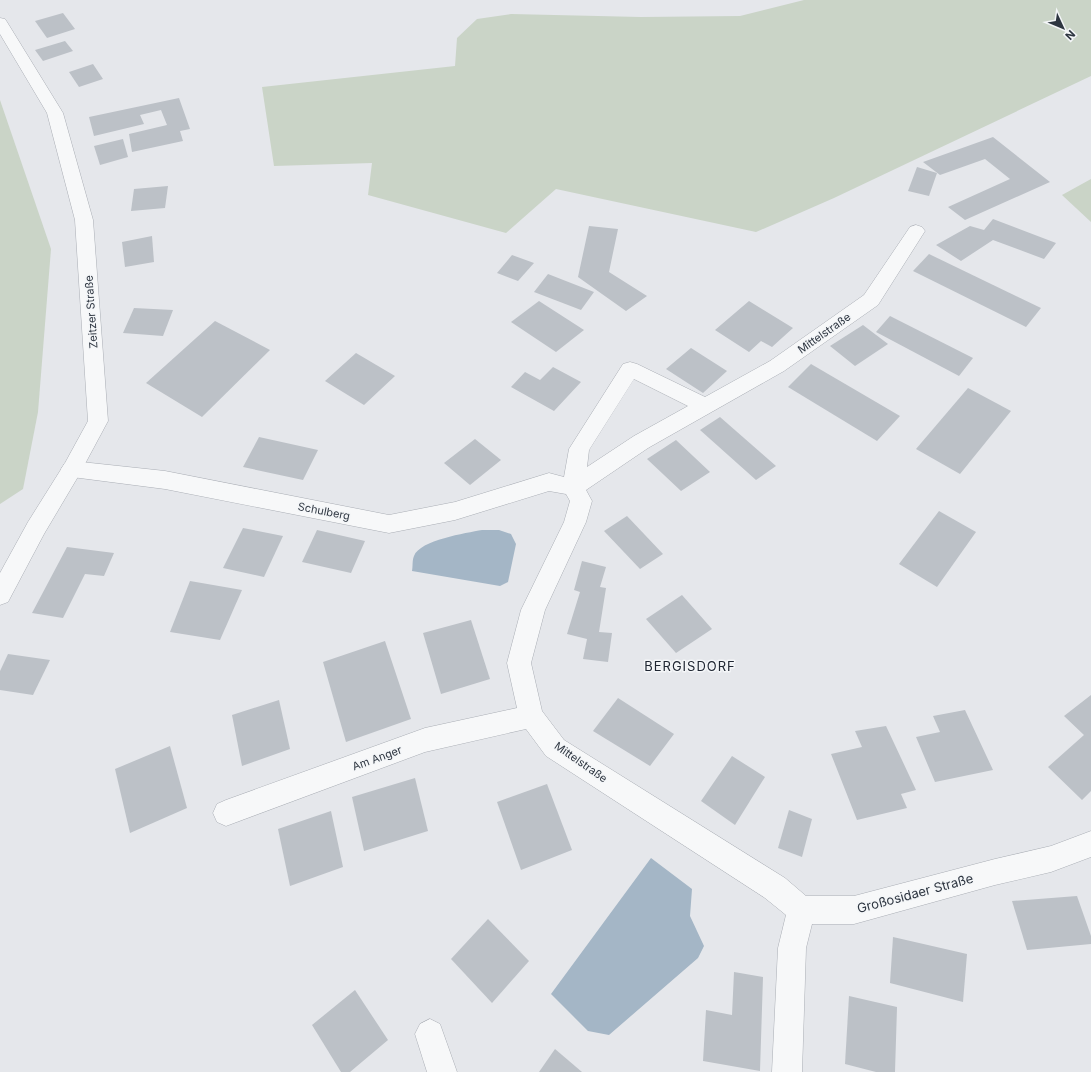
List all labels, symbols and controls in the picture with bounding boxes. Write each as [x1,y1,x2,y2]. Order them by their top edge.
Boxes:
north arrow [1043,8,1083,48]
text: N [1062,27,1078,43]
street label: Zeitzer Straße [81,275,101,349]
street label: Mittelstraße [795,310,853,356]
street label: Schulberg [297,499,351,523]
district label: BERGISDORF [644,658,736,674]
street label: Mittelstraße [552,739,610,785]
street label: Am Anger [350,743,404,773]
street label: Großosidaer Straße [855,870,975,916]

